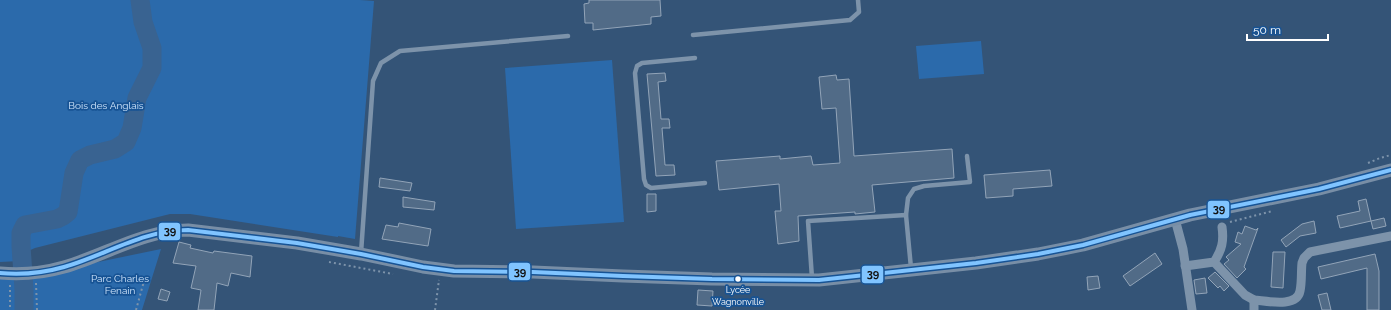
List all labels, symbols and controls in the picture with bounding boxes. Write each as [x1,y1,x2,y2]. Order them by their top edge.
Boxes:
scale bar [1247,16,1328,42]
text: 50 m [1253,23,1281,37]
park label: Bois des Anglais [68,100,144,111]
line badge: 39 [1207,200,1230,219]
text: 39 [1213,203,1226,216]
line badge: 39 [158,222,181,241]
text: 39 [164,225,177,238]
line badge: 39 [508,262,531,281]
line badge: 39 [861,265,884,284]
text: 39 [514,266,527,279]
text: 39 [867,268,880,281]
park label: Parc Charles Fenain [91,273,149,296]
marker: Lycée Wagnonville [733,274,743,284]
place label: Lycée Wagnonville [712,285,765,307]

